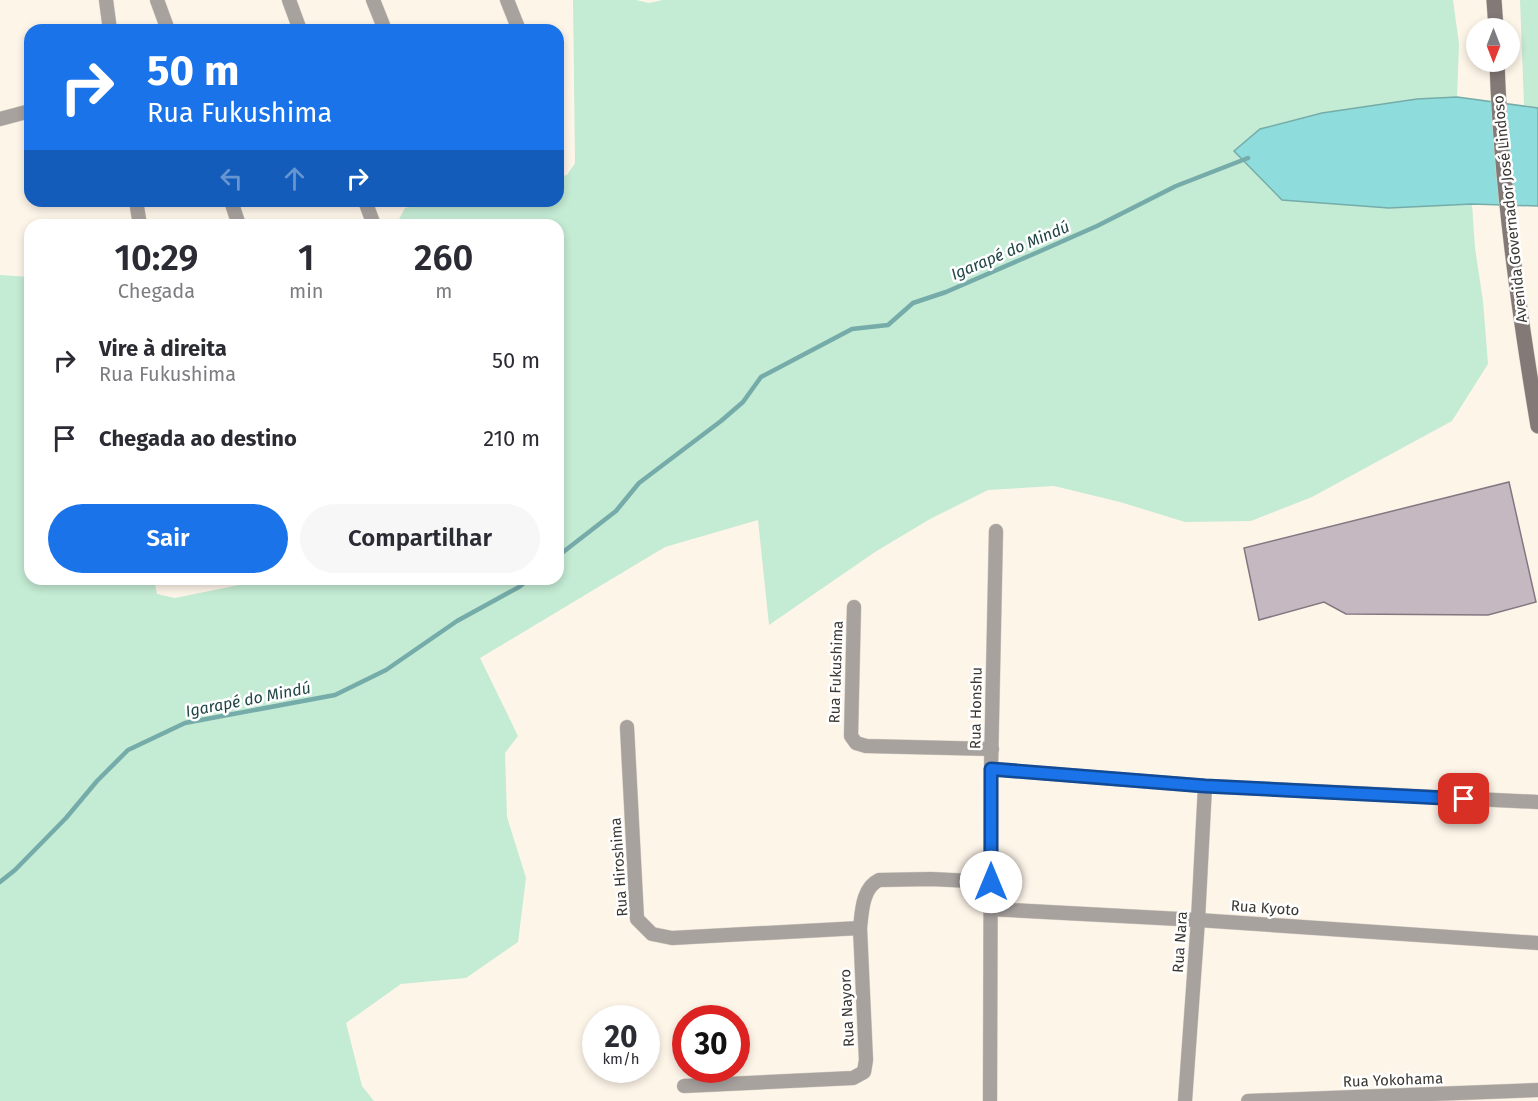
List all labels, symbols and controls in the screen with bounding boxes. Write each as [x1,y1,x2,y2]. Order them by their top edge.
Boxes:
north arrow [1466,18,1520,72]
map controls [1466,18,1520,72]
text: 50 m [147,46,240,96]
icon: right [48,48,126,126]
street label: Avenida Governador José Lindoso [1489,94,1531,324]
text: Rua Fukushima [147,97,332,129]
icon: left [215,162,248,195]
icon: ahead [278,162,311,195]
icon: right [341,162,374,195]
water label: Igarapé do Mindú [948,217,1072,284]
text: 10:29 [115,236,198,280]
text: 1 [298,236,314,280]
text: 260 [414,236,473,280]
text: Chegada [118,279,195,303]
text: min [289,279,324,303]
text: m [435,279,452,303]
text: Vire à direita [99,335,227,362]
icon: right [48,344,81,377]
text: 50 m [492,347,540,374]
text: Rua Fukushima [99,362,236,386]
icon: arrive [48,422,81,455]
text: Chegada ao destino [99,425,297,452]
text: 210 m [483,425,540,452]
button: Sair [48,504,288,573]
button: Compartilhar [300,504,540,573]
street label: Rua Fukushima [825,620,847,724]
street label: Rua Honshu [966,667,986,749]
water label: Igarapé do Mindú [184,678,312,721]
pin [1438,773,1489,824]
icon: arrive [1447,782,1480,815]
street label: Rua Hiroshima [607,817,631,917]
position arrow [959,850,1023,914]
street label: Rua Kyoto [1230,897,1300,919]
street label: Rua Nara [1169,911,1191,973]
street label: Rua Nayoro [836,968,858,1048]
speed limit sign: 30 [672,1005,750,1083]
text: 20 [604,1019,638,1055]
text: km/h [602,1050,640,1068]
street label: Rua Yokohama [1343,1069,1443,1091]

